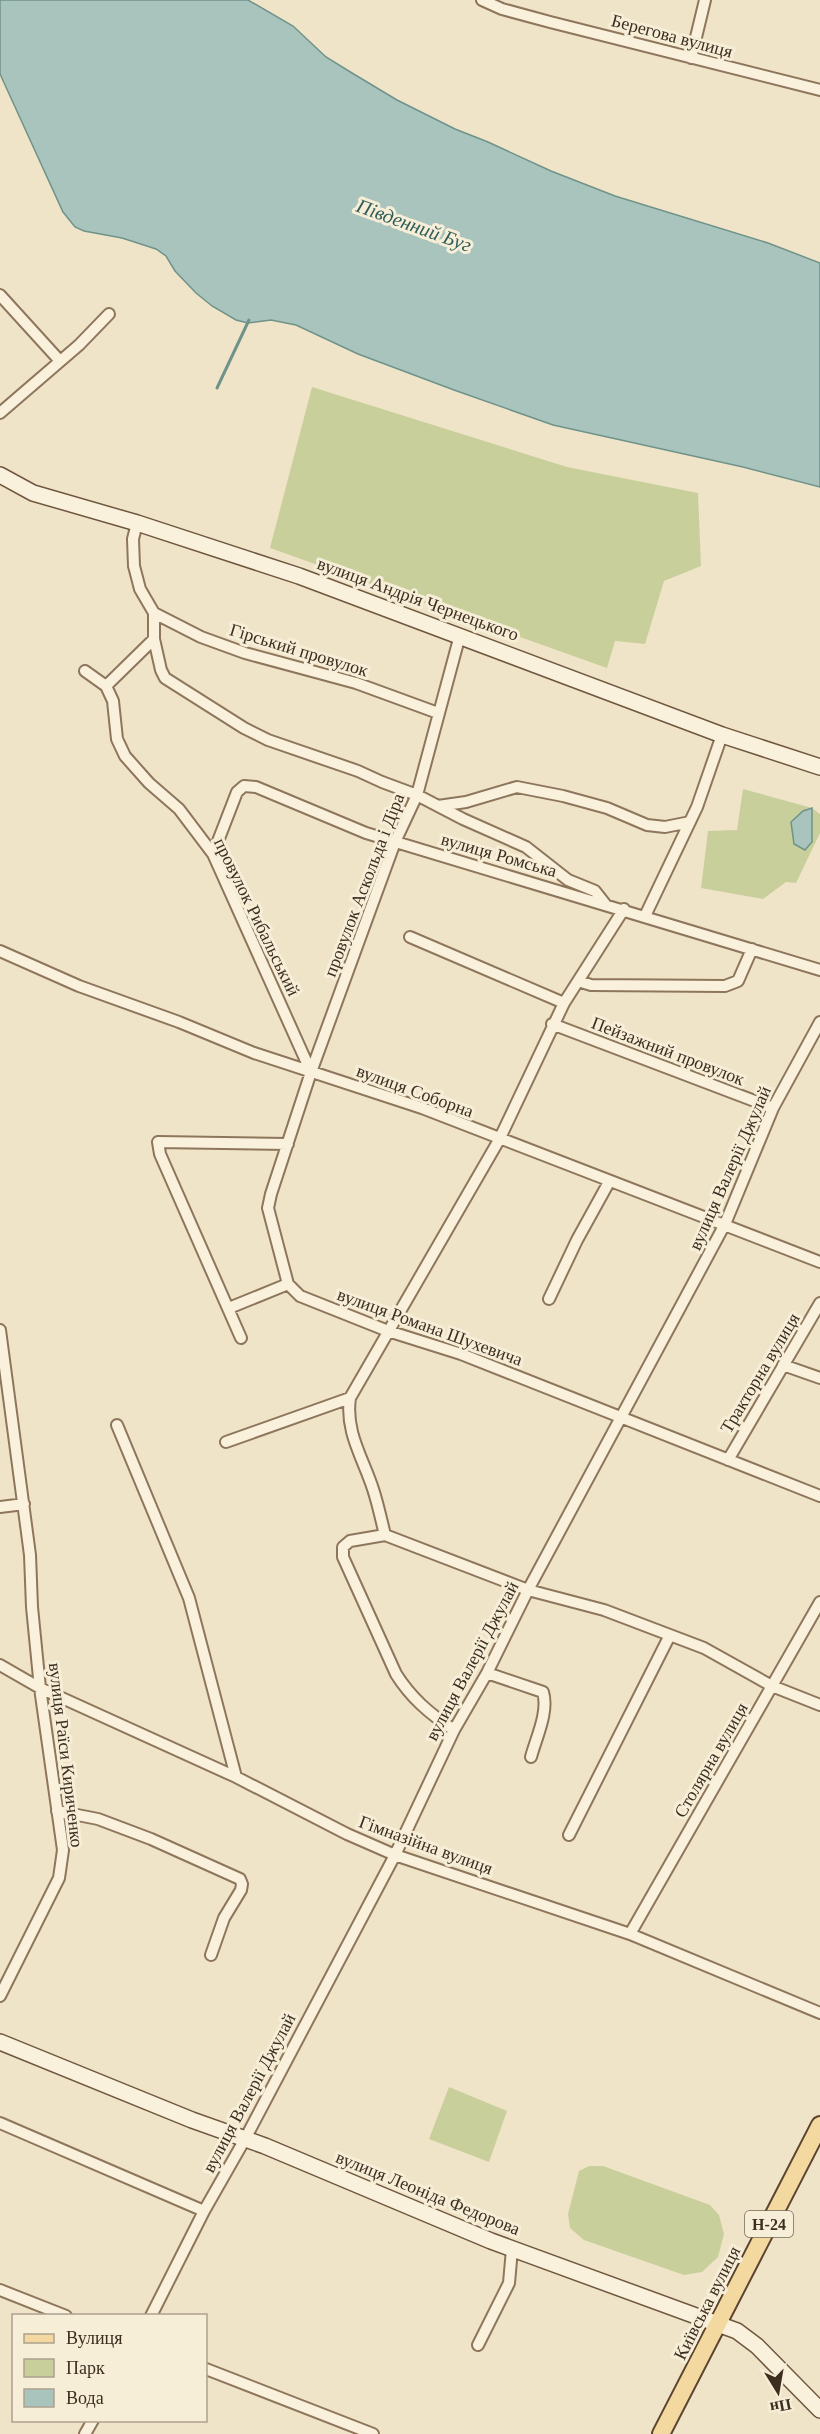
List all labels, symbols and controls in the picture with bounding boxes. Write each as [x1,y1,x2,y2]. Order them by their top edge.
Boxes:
street label: Берегова вулиця [609,10,735,62]
water label: Південний Буг [352,194,475,257]
street label: вулиця Андрія Чернецького [315,553,521,645]
street label: Гірський провулок [227,619,371,681]
street label: провулок Аскольда і Діра [320,791,408,979]
street label: вулиця Ромська [439,829,559,881]
street label: провулок Рибальський [210,835,304,1000]
street label: Пейзажний провулок [589,1013,747,1089]
street label: вулиця Соборна [354,1061,476,1121]
street label: вулиця Валерії Джулай [685,1083,775,1253]
street label: вулиця Романа Шухевича [335,1284,525,1370]
street label: Тракторна вулиця [716,1309,804,1437]
street label: вулиця Валерії Джулай [422,1578,523,1744]
street label: вулиця Раїси Кириченко [45,1661,87,1849]
street label: Столярна вулиця [670,1699,752,1821]
street label: Гімназійна вулиця [356,1812,496,1878]
street label: вулиця Валерії Джулай [199,2010,300,2176]
street label: вулиця Леоніда Федорова [333,2147,523,2239]
road number: Н-24 [745,2211,793,2237]
street label: Київська вулиця [670,2243,744,2363]
legend [12,2314,207,2422]
text: Вулиця [66,2328,123,2348]
text: Парк [66,2358,105,2378]
north arrow [748,2362,808,2422]
text: Вода [66,2388,104,2408]
text: Пн [769,2396,793,2417]

